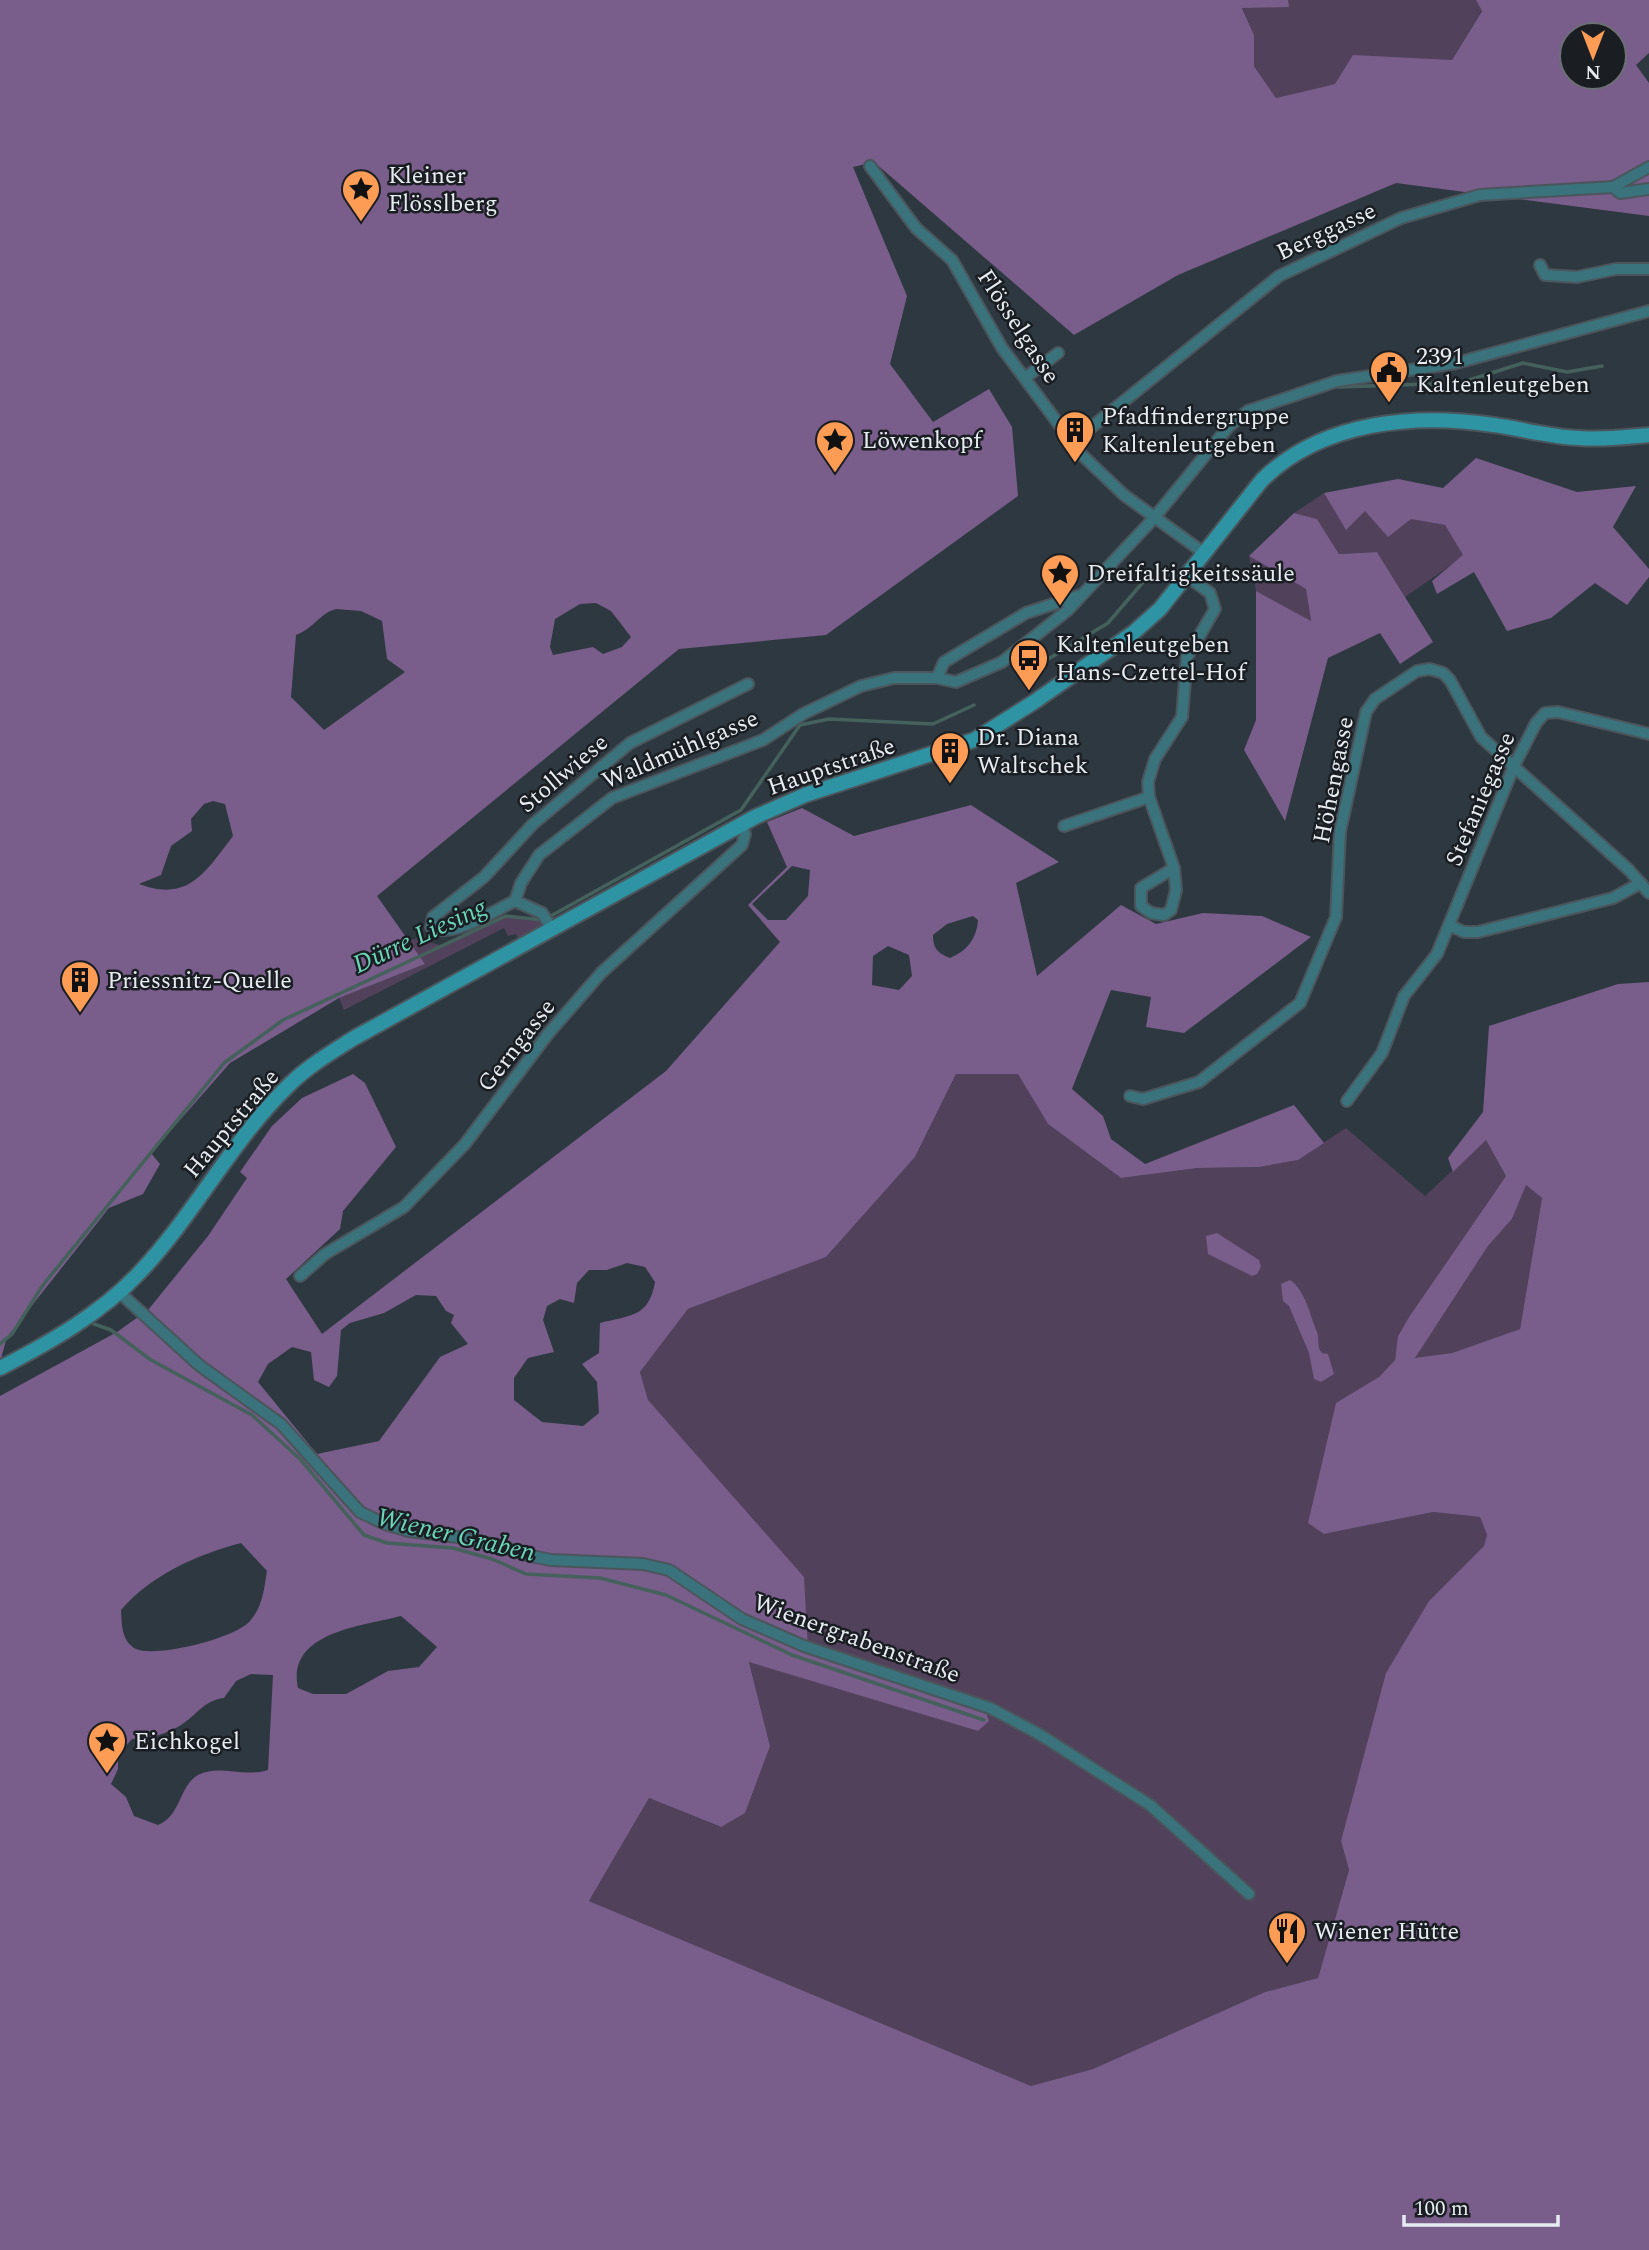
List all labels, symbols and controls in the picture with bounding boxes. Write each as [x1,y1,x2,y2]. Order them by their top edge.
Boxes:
north arrow [1558,21,1628,91]
text: N [1585,57,1601,86]
place label: Kleiner Flösslberg [388,158,498,222]
place icon: Kleiner Flösslberg [340,168,382,223]
street label: Berggasse [1271,193,1382,271]
street label: Flösselgasse [968,262,1069,391]
place label: 2391 Kaltenleutgeben [1416,339,1590,403]
public building icon: 2391 Kaltenleutgeben [1368,349,1410,404]
place label: Pfadfindergruppe Kaltenleutgeben [1102,399,1290,463]
building icon: Pfadfindergruppe Kaltenleutgeben [1054,409,1096,464]
place icon: Löwenkopf [814,419,856,474]
place label: Löwenkopf [862,423,983,459]
place icon: Dreifaltigkeitssäule [1039,552,1081,607]
place label: Dreifaltigkeitssäule [1087,556,1295,592]
place label: Kaltenleutgeben Hans-Czettel-Hof [1056,627,1247,691]
bus stop icon: Kaltenleutgeben Hans-Czettel-Hof [1008,637,1050,692]
street label: Waldmühlgasse [596,701,764,799]
street label: Höhengasse [1304,714,1364,847]
place label: Dr. Diana Waltschek [977,720,1088,784]
street label: Stollwiese [511,725,616,822]
street label: Stefaniegasse [1436,727,1525,872]
street label: Hauptstraße [762,728,900,806]
building icon: Dr. Diana Waltschek [929,730,971,785]
water label: Dürre Liesing [346,887,494,984]
building icon: Priessnitz-Quelle [59,959,101,1014]
place label: Priessnitz-Quelle [107,963,292,999]
street label: Gerngasse [469,991,565,1100]
street label: Hauptstraße [175,1061,288,1186]
water label: Wiener Graben [372,1497,540,1573]
street label: Wienergrabenstraße [748,1585,965,1693]
place icon: Eichkogel [86,1720,128,1775]
place label: Eichkogel [134,1724,240,1760]
restaurant icon: Wiener Hütte [1266,1910,1308,1965]
place label: Wiener Hütte [1314,1914,1459,1950]
scale bar [1404,2184,1558,2228]
text: 100 m [1414,2193,1469,2225]

